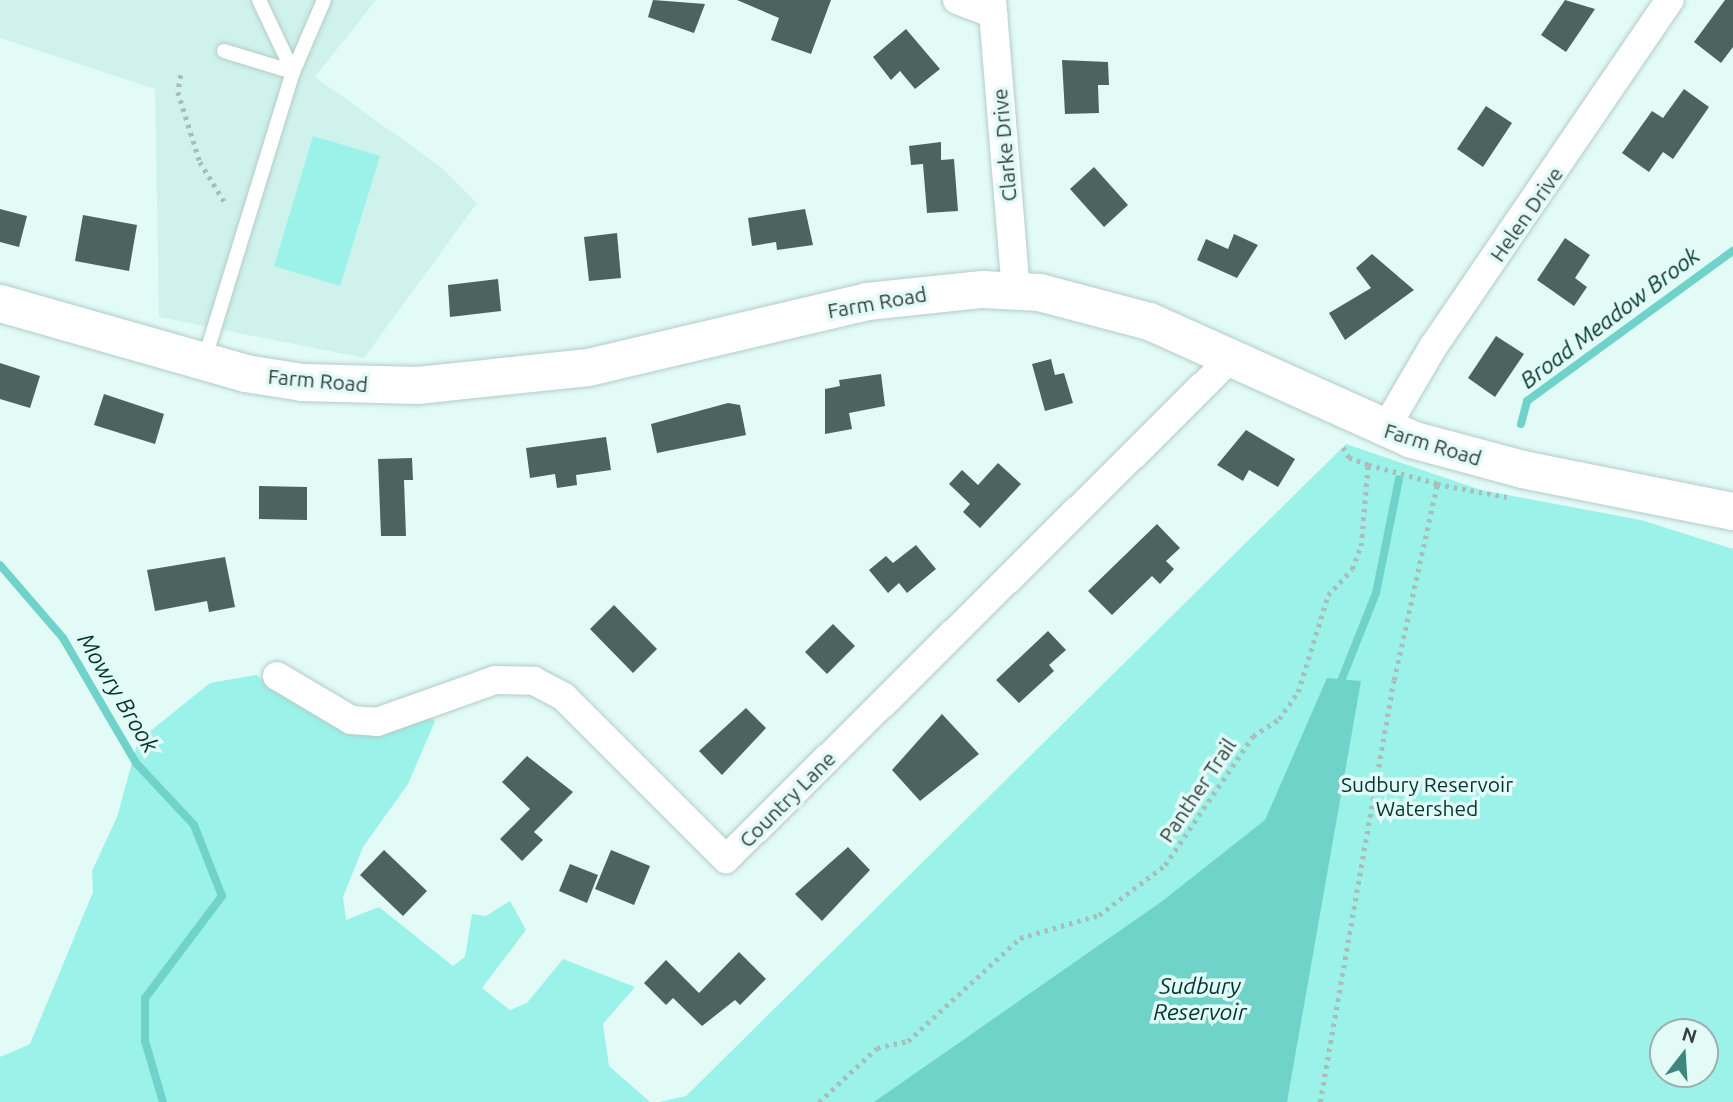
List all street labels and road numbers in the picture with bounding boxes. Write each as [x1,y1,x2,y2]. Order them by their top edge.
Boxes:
street label: Clarke Drive [987,87,1021,203]
street label: Helen Drive [1484,162,1568,266]
street label: Farm Road [825,281,929,323]
street label: Farm Road [267,363,369,397]
street label: Farm Road [1381,417,1485,471]
street label: Panther Trail [1153,733,1241,847]
street label: Country Lane [734,746,840,852]

